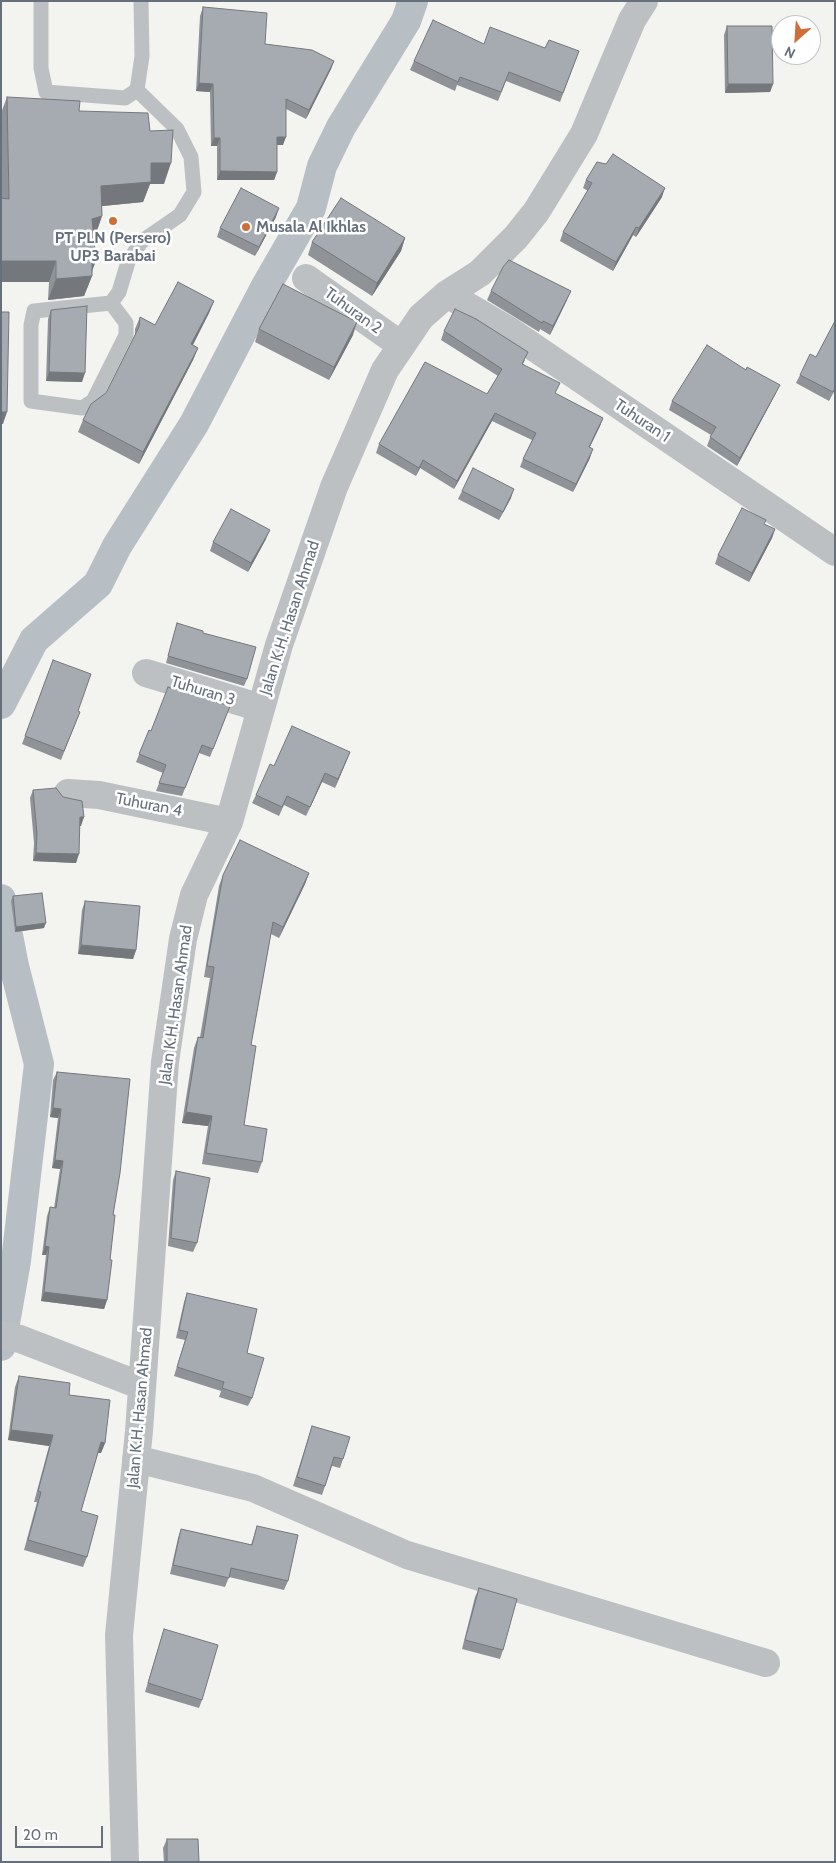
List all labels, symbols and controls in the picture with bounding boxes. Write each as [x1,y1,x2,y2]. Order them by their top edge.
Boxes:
north arrow [771,15,821,65]
text: N [781,42,798,63]
marker: PT PLN (Persero) UP3 Barabai [107,215,119,227]
place label: Musala Al Ikhlas [256,217,366,237]
marker: Musala Al Ikhlas [240,221,252,233]
place label: PT PLN (Persero) UP3 Barabai [55,228,171,266]
street label: Tuhuran 2 [321,284,385,338]
street label: Tuhuran 1 [611,395,673,447]
street label: Jalan K.H. Hasan Ahmad [256,538,324,698]
street label: Tuhuran 3 [168,672,238,710]
street label: Tuhuran 4 [114,789,184,821]
street label: Jalan K.H. Hasan Ahmad [155,924,197,1086]
street label: Jalan K.H. Hasan Ahmad [123,1327,157,1489]
scale bar [18,1816,105,1848]
text: 20 m [23,1826,58,1844]

